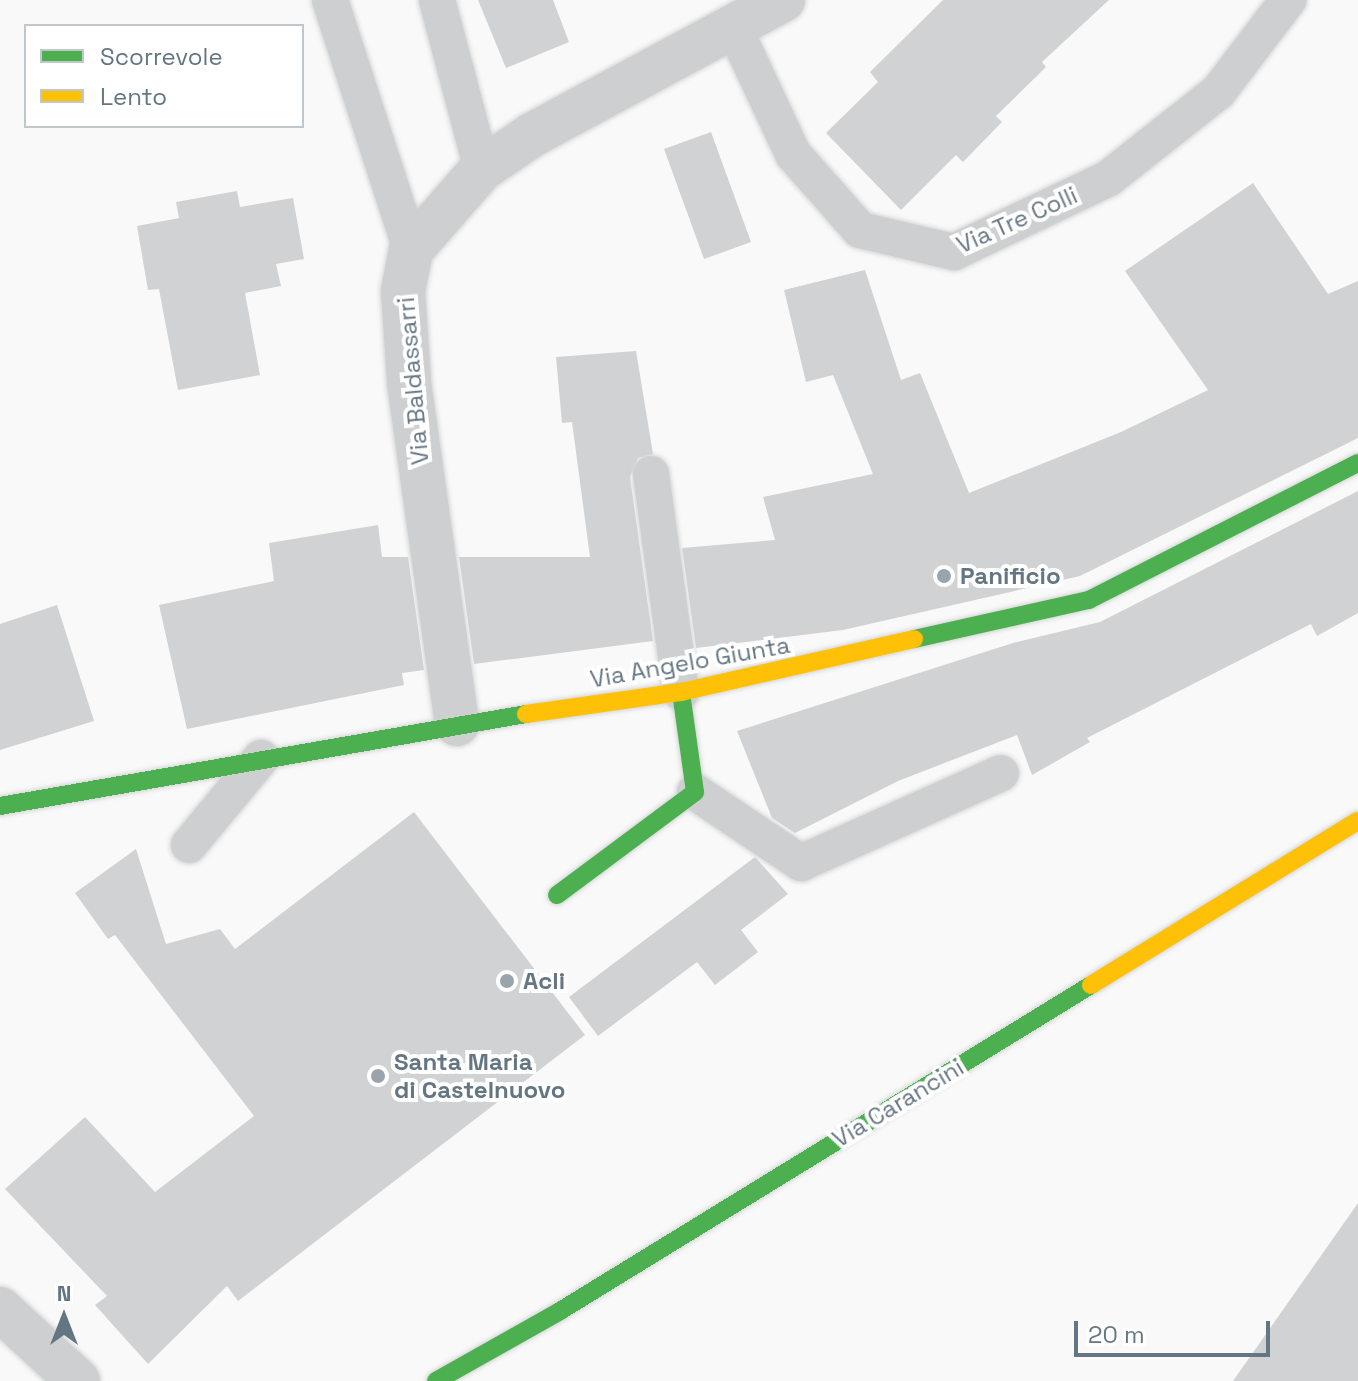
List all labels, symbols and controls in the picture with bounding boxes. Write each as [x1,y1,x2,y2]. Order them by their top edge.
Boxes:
legend [24,24,304,128]
text: Scorrevole [100,41,223,72]
text: Lento [100,81,167,112]
street label: Via Tre Colli [952,180,1082,260]
street label: Via Baldassarri [391,296,435,466]
place label: Panificio [960,562,1061,590]
marker: Panificio [935,567,953,585]
street label: Via Angelo Giunta [588,630,792,694]
place label: Acli [523,967,565,995]
marker: Acli [498,972,516,990]
place label: Santa Maria di Castelnuovo [394,1048,565,1104]
street label: Via Carancini [827,1053,969,1153]
marker: Santa Maria di Castelnuovo [369,1067,387,1085]
north arrow [24,1277,104,1357]
text: N [57,1279,71,1307]
scale bar [1078,1305,1274,1355]
text: 20 m [1088,1319,1145,1350]

